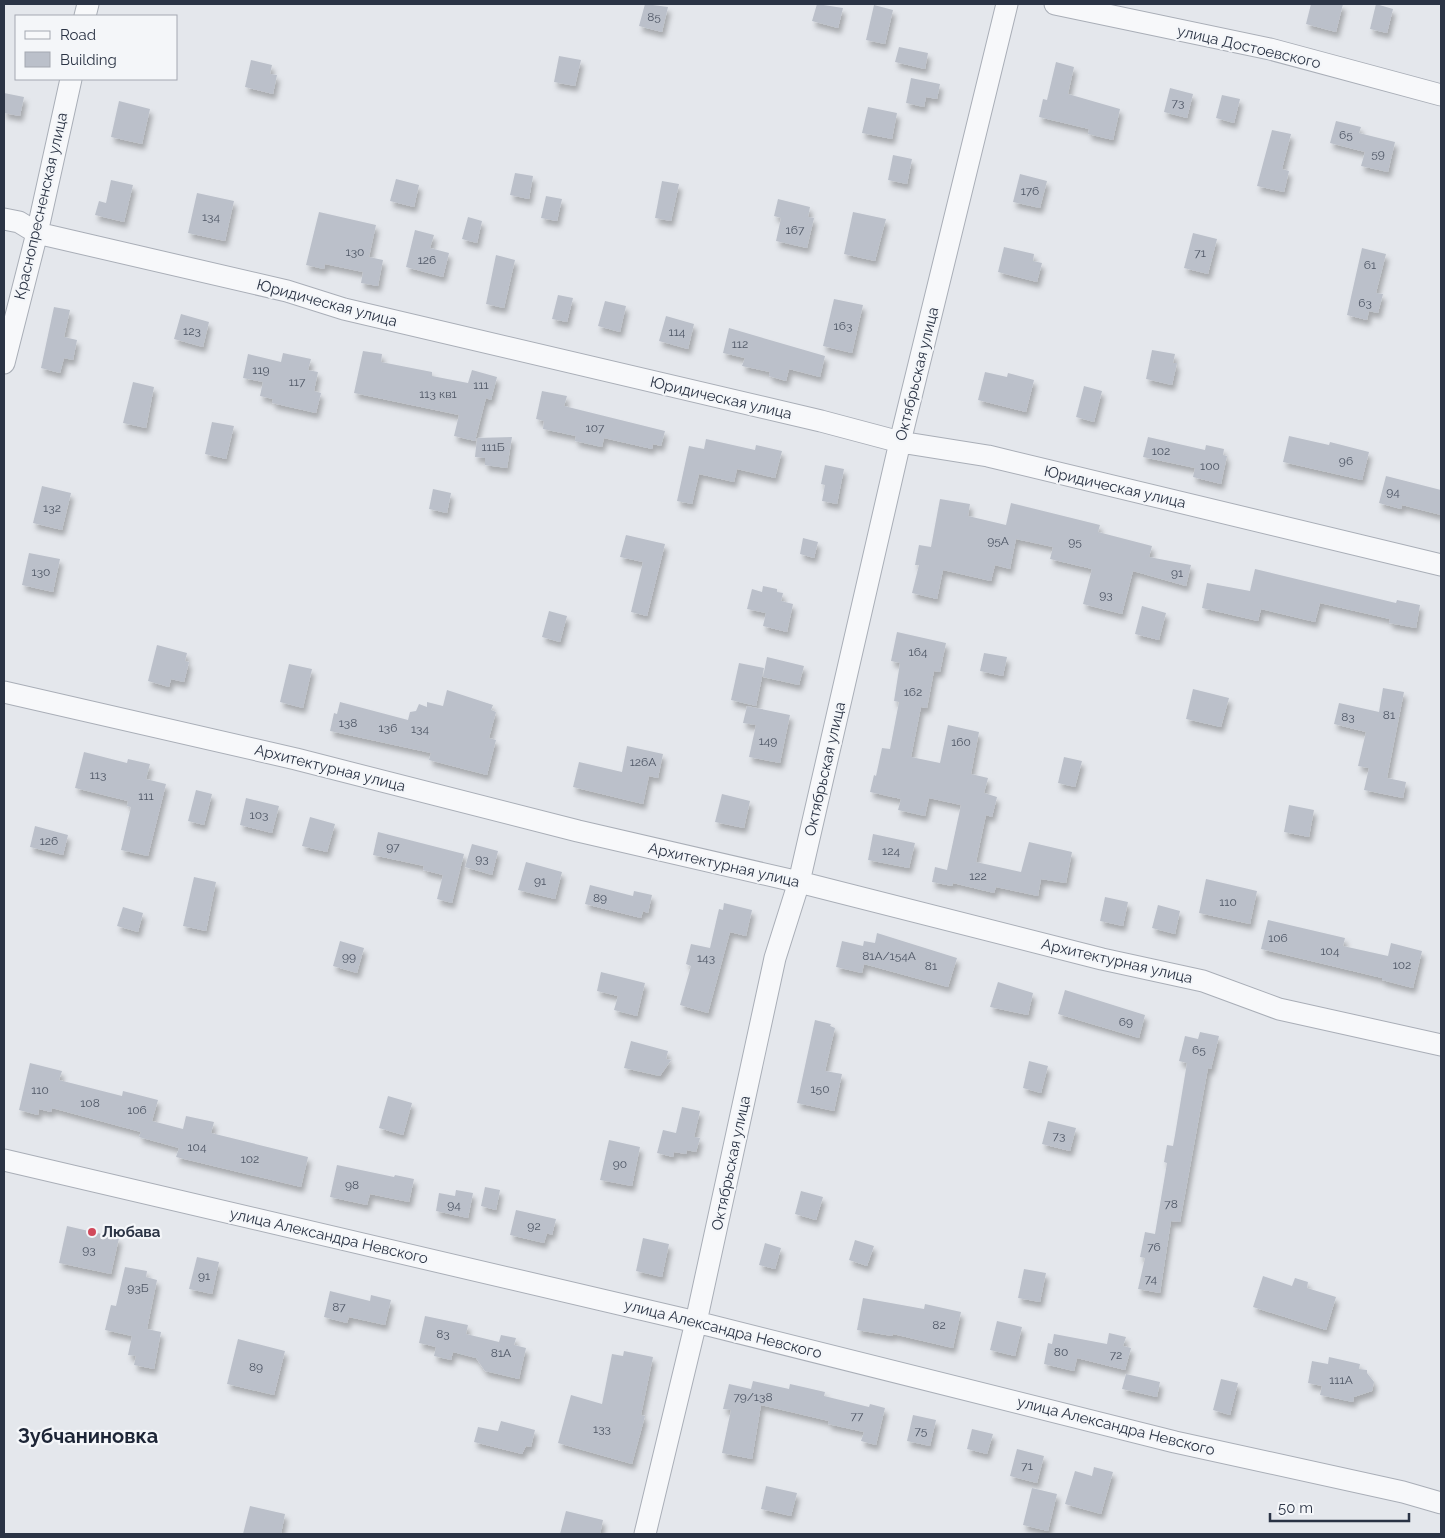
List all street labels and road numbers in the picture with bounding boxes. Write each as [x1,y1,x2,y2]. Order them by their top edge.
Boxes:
street label: улица Достоевского [1175,22,1323,72]
street label: Краснопресненская улица [11,111,71,301]
street label: Юридическая улица [255,276,399,330]
street label: Октябрьская улица [892,305,942,443]
street label: Юридическая улица [648,373,794,423]
street label: Юридическая улица [1042,462,1188,512]
street label: Октябрьская улица [801,700,849,838]
street label: Архитектурная улица [253,741,407,795]
street label: Архитектурная улица [647,839,801,891]
street label: Архитектурная улица [1040,935,1194,987]
street label: Октябрьская улица [708,1094,754,1232]
street label: улица Александра Невского [228,1204,430,1268]
street label: улица Александра Невского [622,1296,824,1362]
street label: улица Александра Невского [1015,1393,1217,1459]

